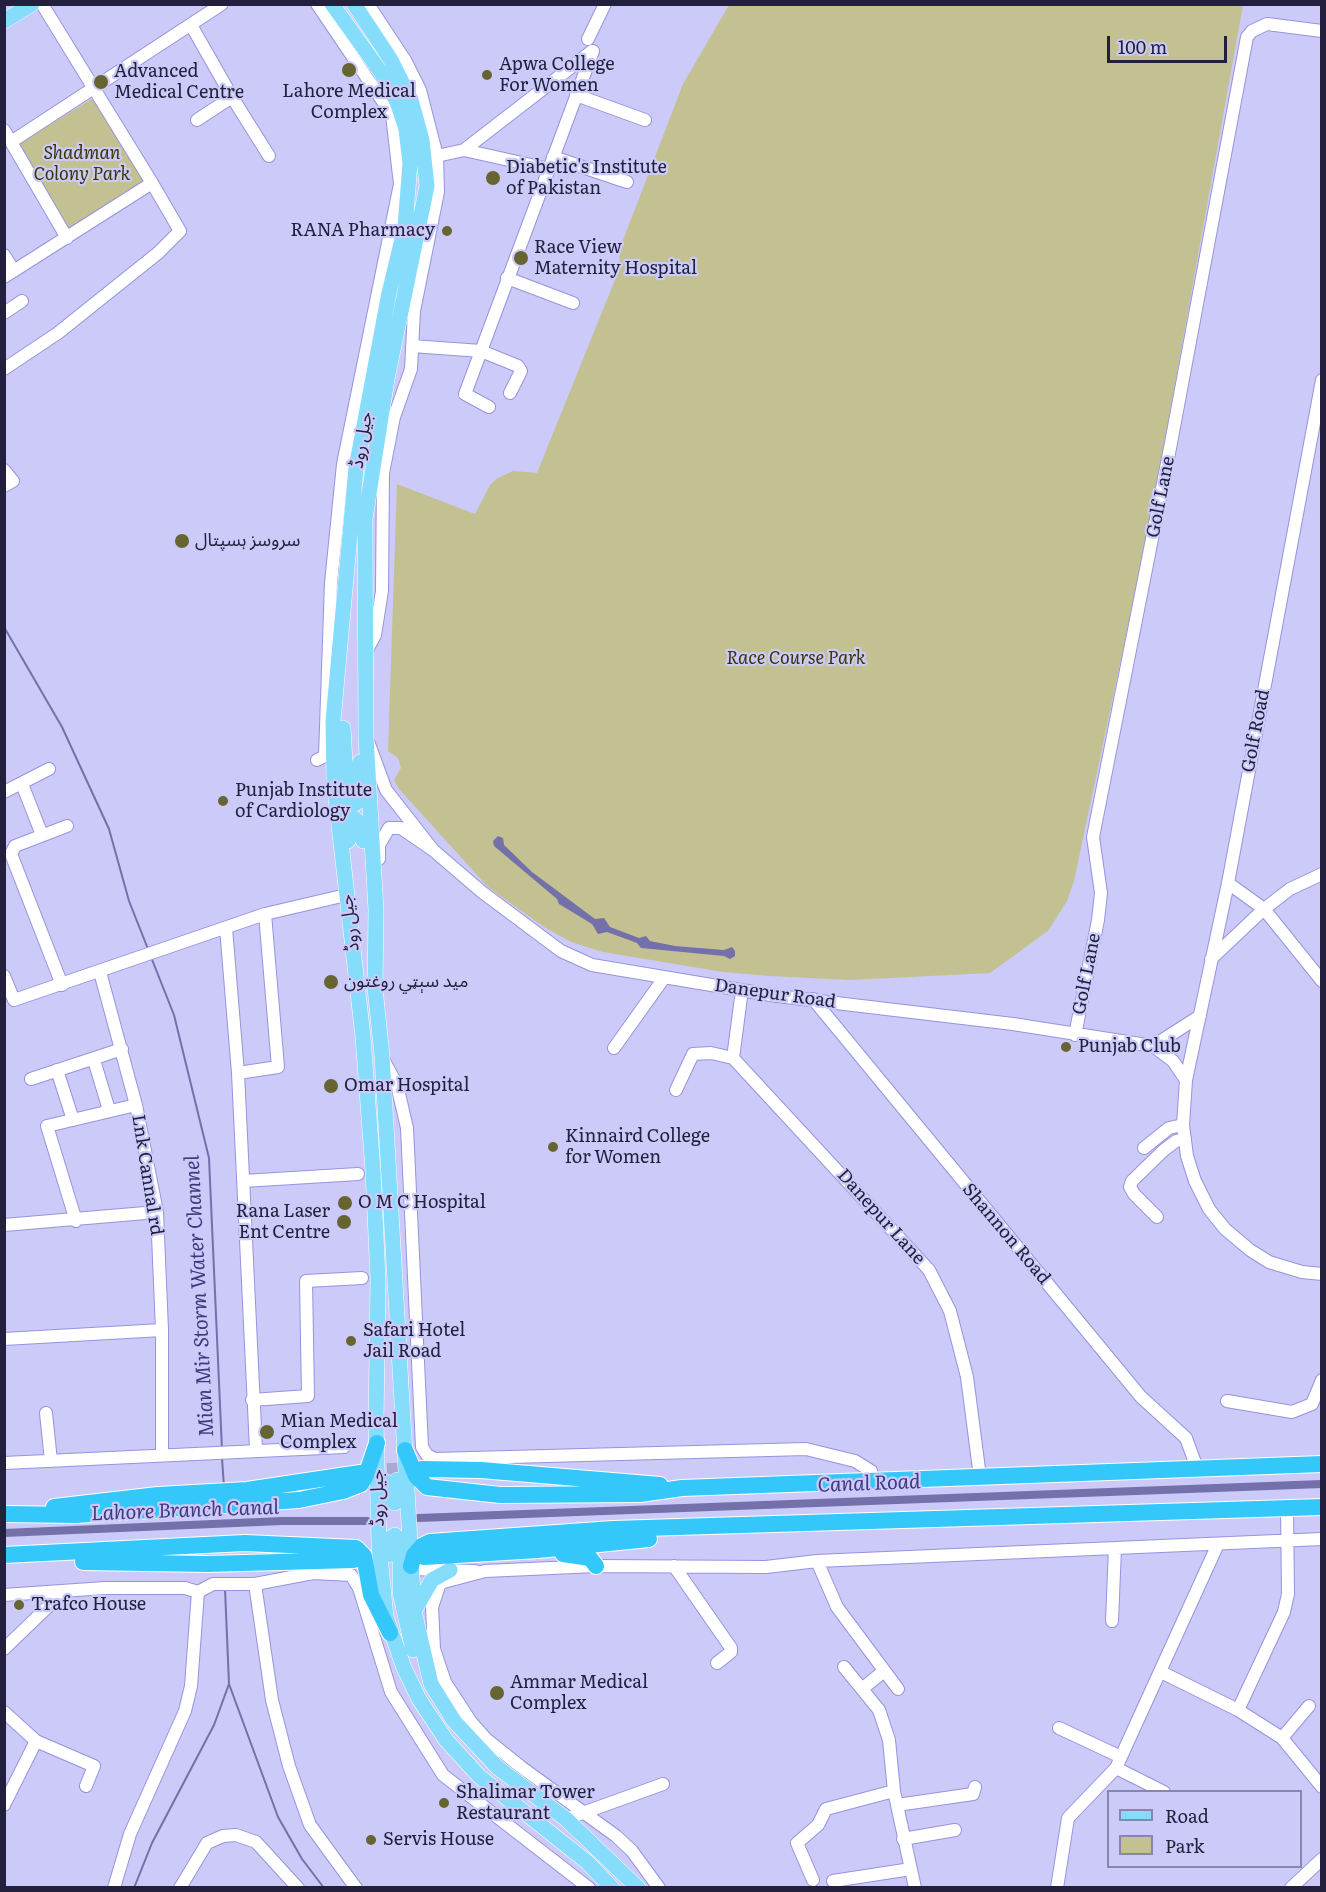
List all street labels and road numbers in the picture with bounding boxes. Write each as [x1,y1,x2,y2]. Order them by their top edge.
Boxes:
street label: جیل روڈ [346,410,378,470]
street label: Golf Lane [1143,454,1179,540]
street label: Golf Road [1237,688,1275,774]
street label: جیل روڈ [336,893,364,953]
street label: Golf Lane [1069,931,1105,1017]
street label: Danepur Road [713,975,837,1013]
street label: Lnk Cannal rd [127,1113,167,1237]
street label: Danepur Lane [833,1165,929,1269]
street label: Shannon Road [957,1179,1055,1289]
street label: جیل روڈ [367,1469,389,1527]

